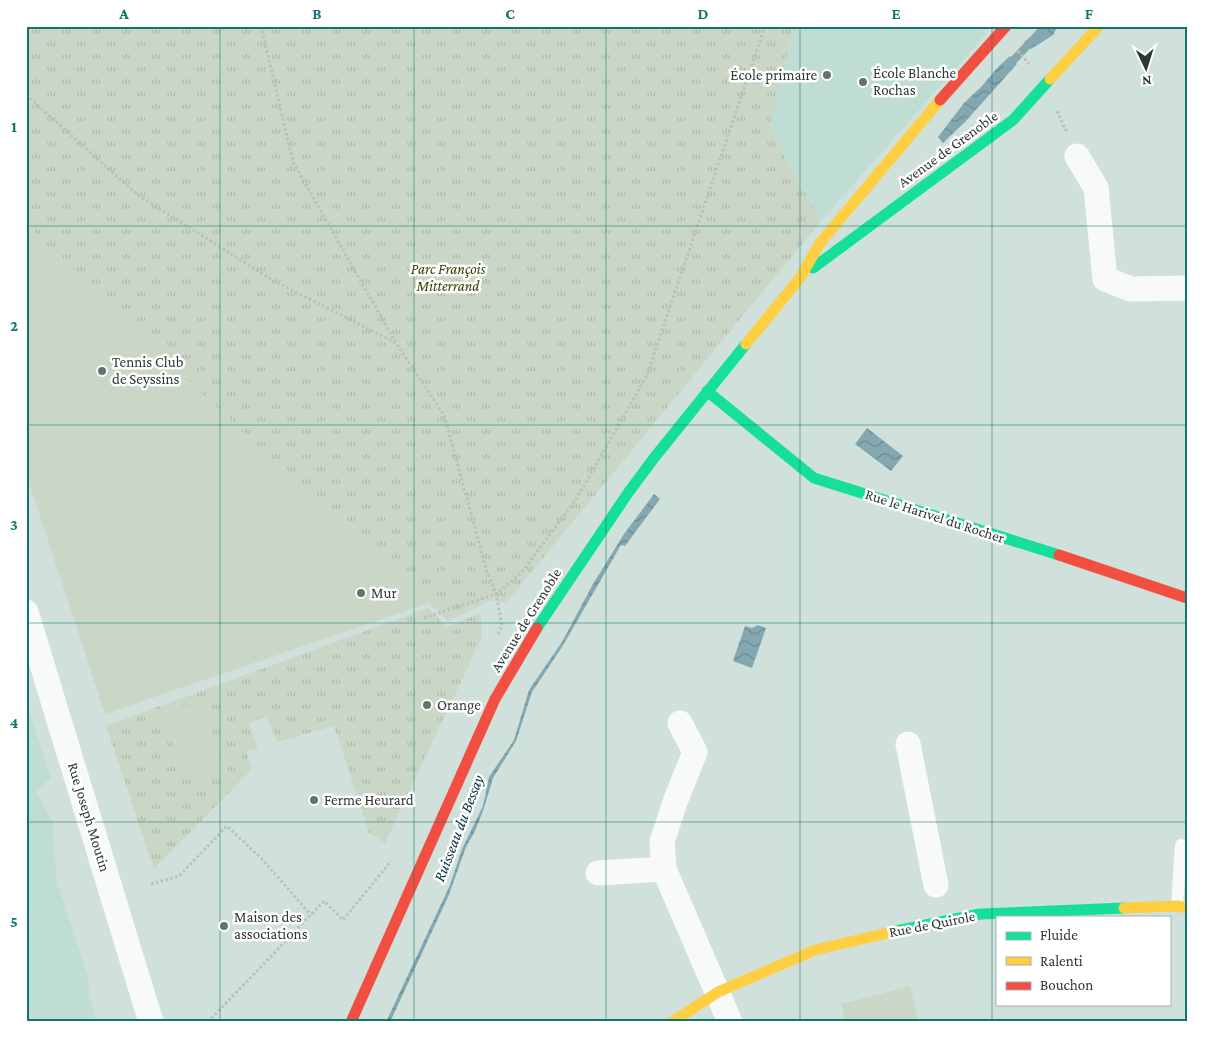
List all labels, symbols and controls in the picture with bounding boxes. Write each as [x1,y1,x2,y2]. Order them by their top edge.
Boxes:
text: A [118,5,129,22]
text: B [312,5,322,22]
text: C [505,5,515,22]
text: D [697,5,709,22]
text: E [891,5,901,22]
text: F [1085,5,1094,22]
north arrow [1120,42,1170,92]
place label: École Blanche Rochas [873,65,956,98]
place label: École primaire [730,67,817,84]
marker: École primaire [821,69,833,81]
text: N [1141,73,1152,89]
marker: École Blanche Rochas [857,76,869,88]
street label: Avenue de Grenoble [895,107,1001,190]
text: 1 [11,118,17,135]
park label: Parc François Mitterrand [411,261,486,294]
text: 2 [10,317,18,334]
place label: Tennis Club de Seyssins [112,354,184,388]
marker: Tennis Club de Seyssins [96,365,108,377]
street label: Rue le Harivel du Rocher [863,486,1007,546]
text: 3 [10,516,18,533]
street label: Avenue de Grenoble [488,565,565,675]
place label: Mur [371,585,397,601]
marker: Mur [355,587,367,599]
place label: Orange [437,697,481,714]
marker: Orange [421,699,433,711]
text: 4 [10,714,19,731]
street label: Rue Joseph Moutin [64,760,113,874]
water label: Ruisseau du Bessay [430,772,488,884]
place label: Ferme Heurard [324,792,414,808]
marker: Ferme Heurard [308,794,320,806]
street label: Rue de Quirole [887,908,977,940]
place label: Maison des associations [234,909,308,942]
text: 5 [10,913,18,930]
legend [996,916,1170,1006]
marker: Maison des associations [218,920,230,932]
text: Fluide [1040,927,1078,943]
text: Ralenti [1040,953,1083,969]
text: Bouchon [1040,977,1093,993]

